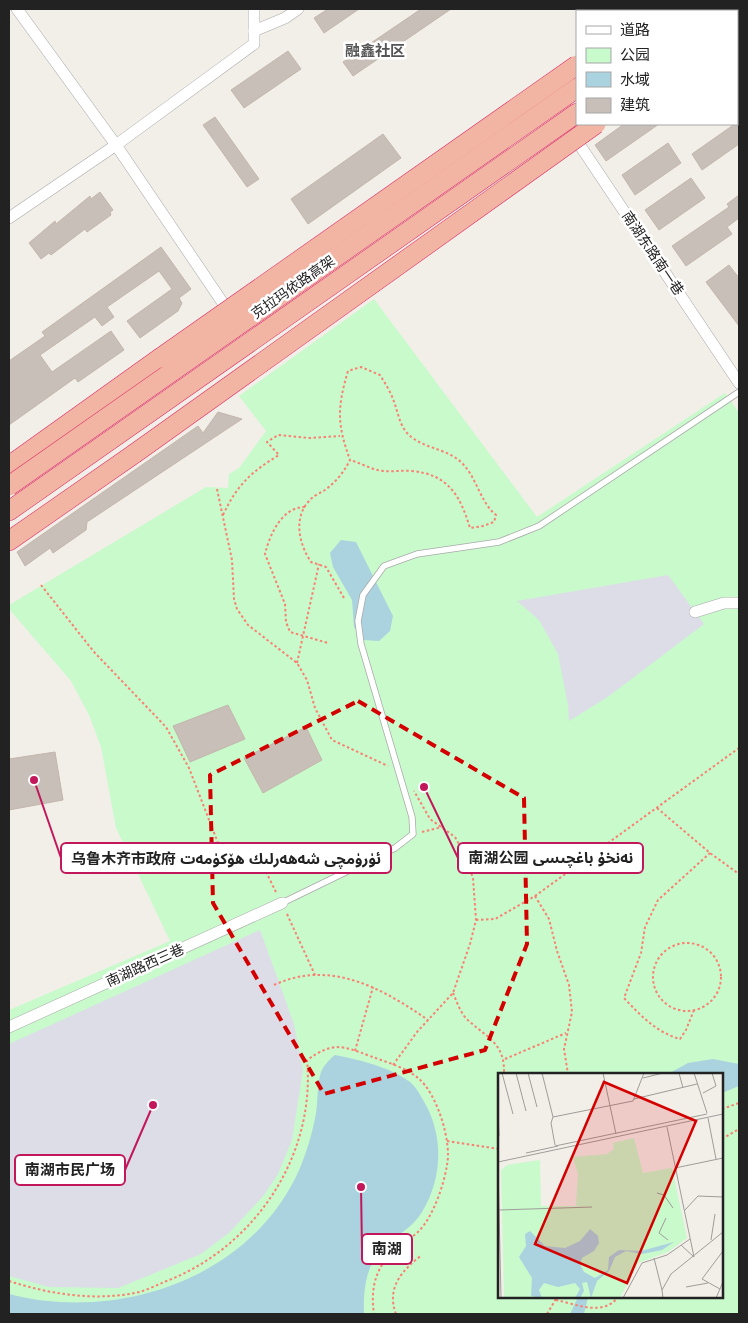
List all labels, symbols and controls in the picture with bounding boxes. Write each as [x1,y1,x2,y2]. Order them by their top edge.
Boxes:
legend [576,10,738,125]
text: 道路 [620,20,650,39]
district label: 融鑫社区 [345,41,405,60]
text: 公园 [620,45,650,64]
text: 水域 [620,70,650,89]
text: 建筑 [620,95,650,114]
street label: 南湖东路南一巷 [618,207,688,299]
street label: 克拉玛依路高架 [248,252,338,322]
callout: 乌鲁木齐市政府 ئۈرۈمچى شەھەرلىك ھۆكۈمەت [61,843,391,873]
callout: 南湖公园 نەنخۇ باغچىسى [458,843,643,873]
text: 南湖公园 نەنخۇ باغچىسى [469,848,633,868]
text: 乌鲁木齐市政府 ئۈرۈمچى شەھەرلىك ھۆكۈمەت [71,849,381,869]
street label: 南湖路西三巷 [103,940,187,990]
inset map [498,1073,723,1298]
callout: 南湖市民广场 [15,1155,125,1185]
text: 南湖市民广场 [25,1160,115,1179]
callout: 南湖 [362,1234,412,1264]
text: 南湖 [372,1239,402,1258]

